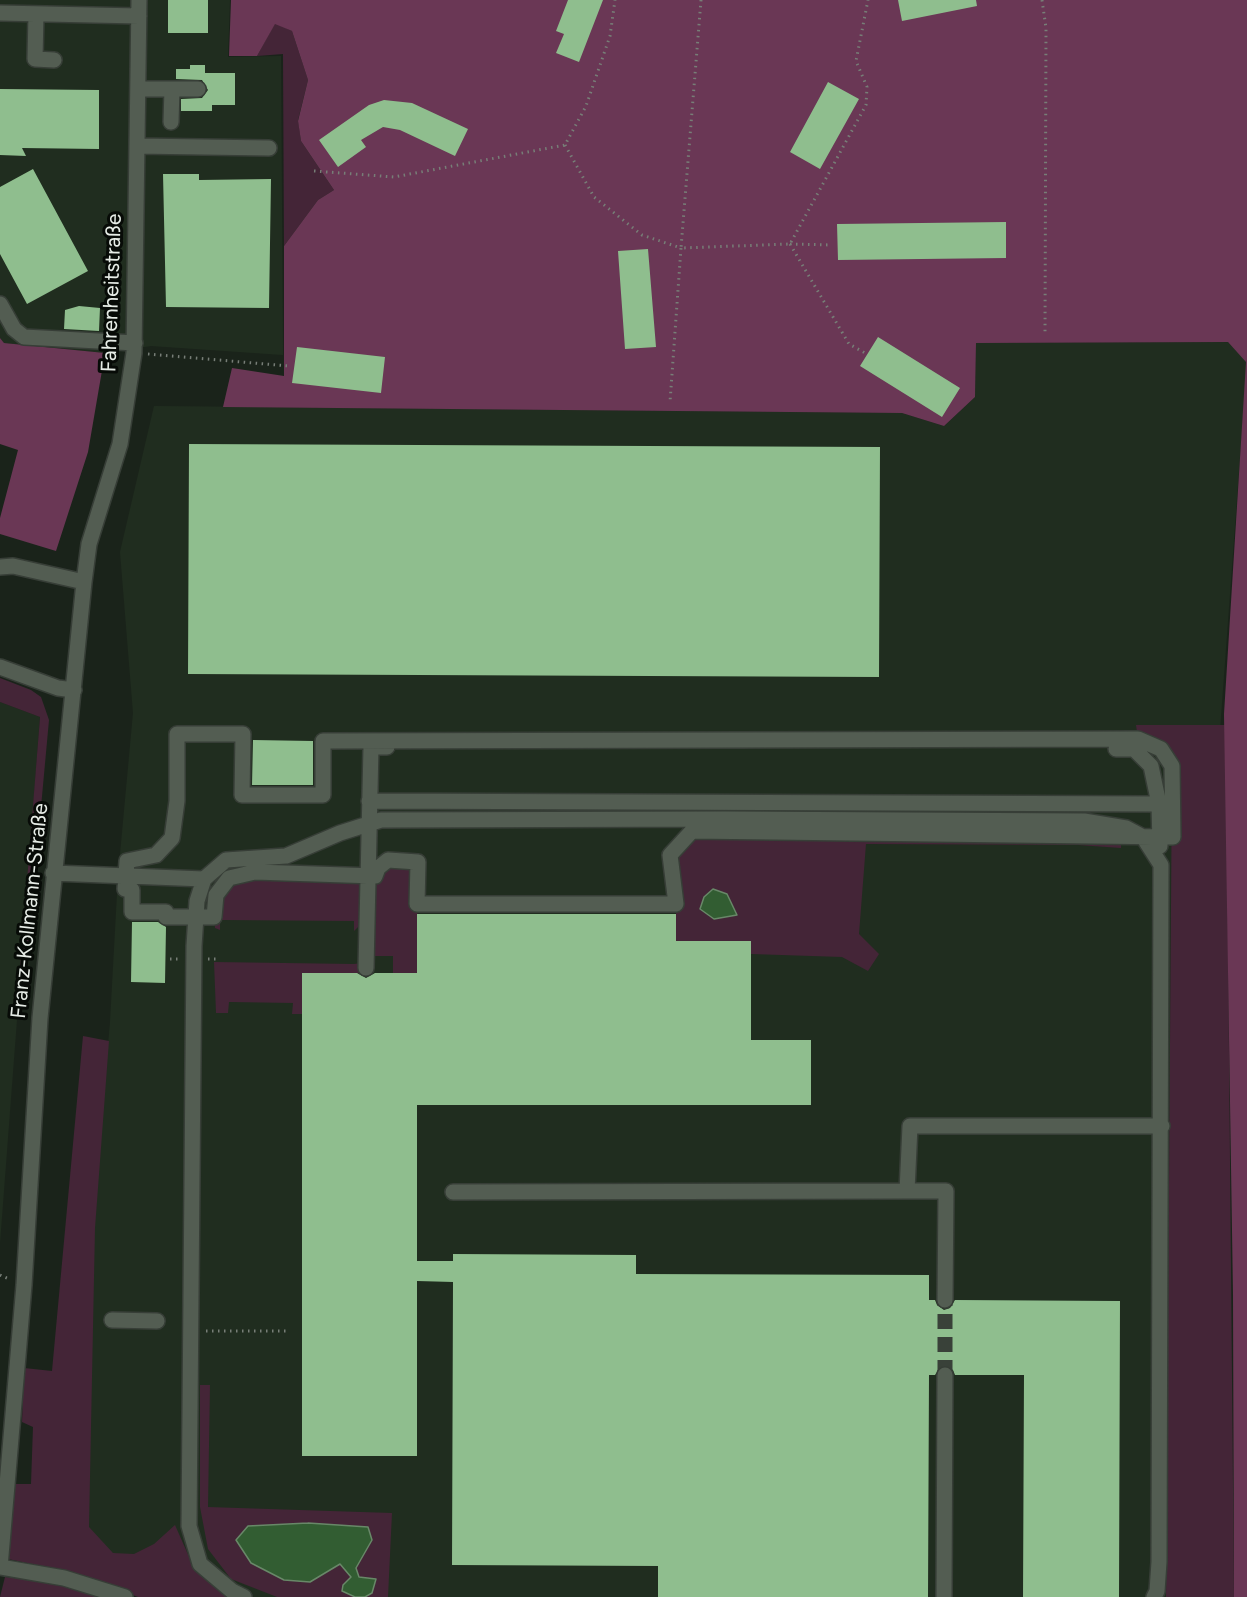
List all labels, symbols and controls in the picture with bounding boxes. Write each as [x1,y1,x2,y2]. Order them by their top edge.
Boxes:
street label: Fahrenheitstraße [97,213,127,373]
street label: Franz-Kollmann-Straße [6,802,54,1020]

